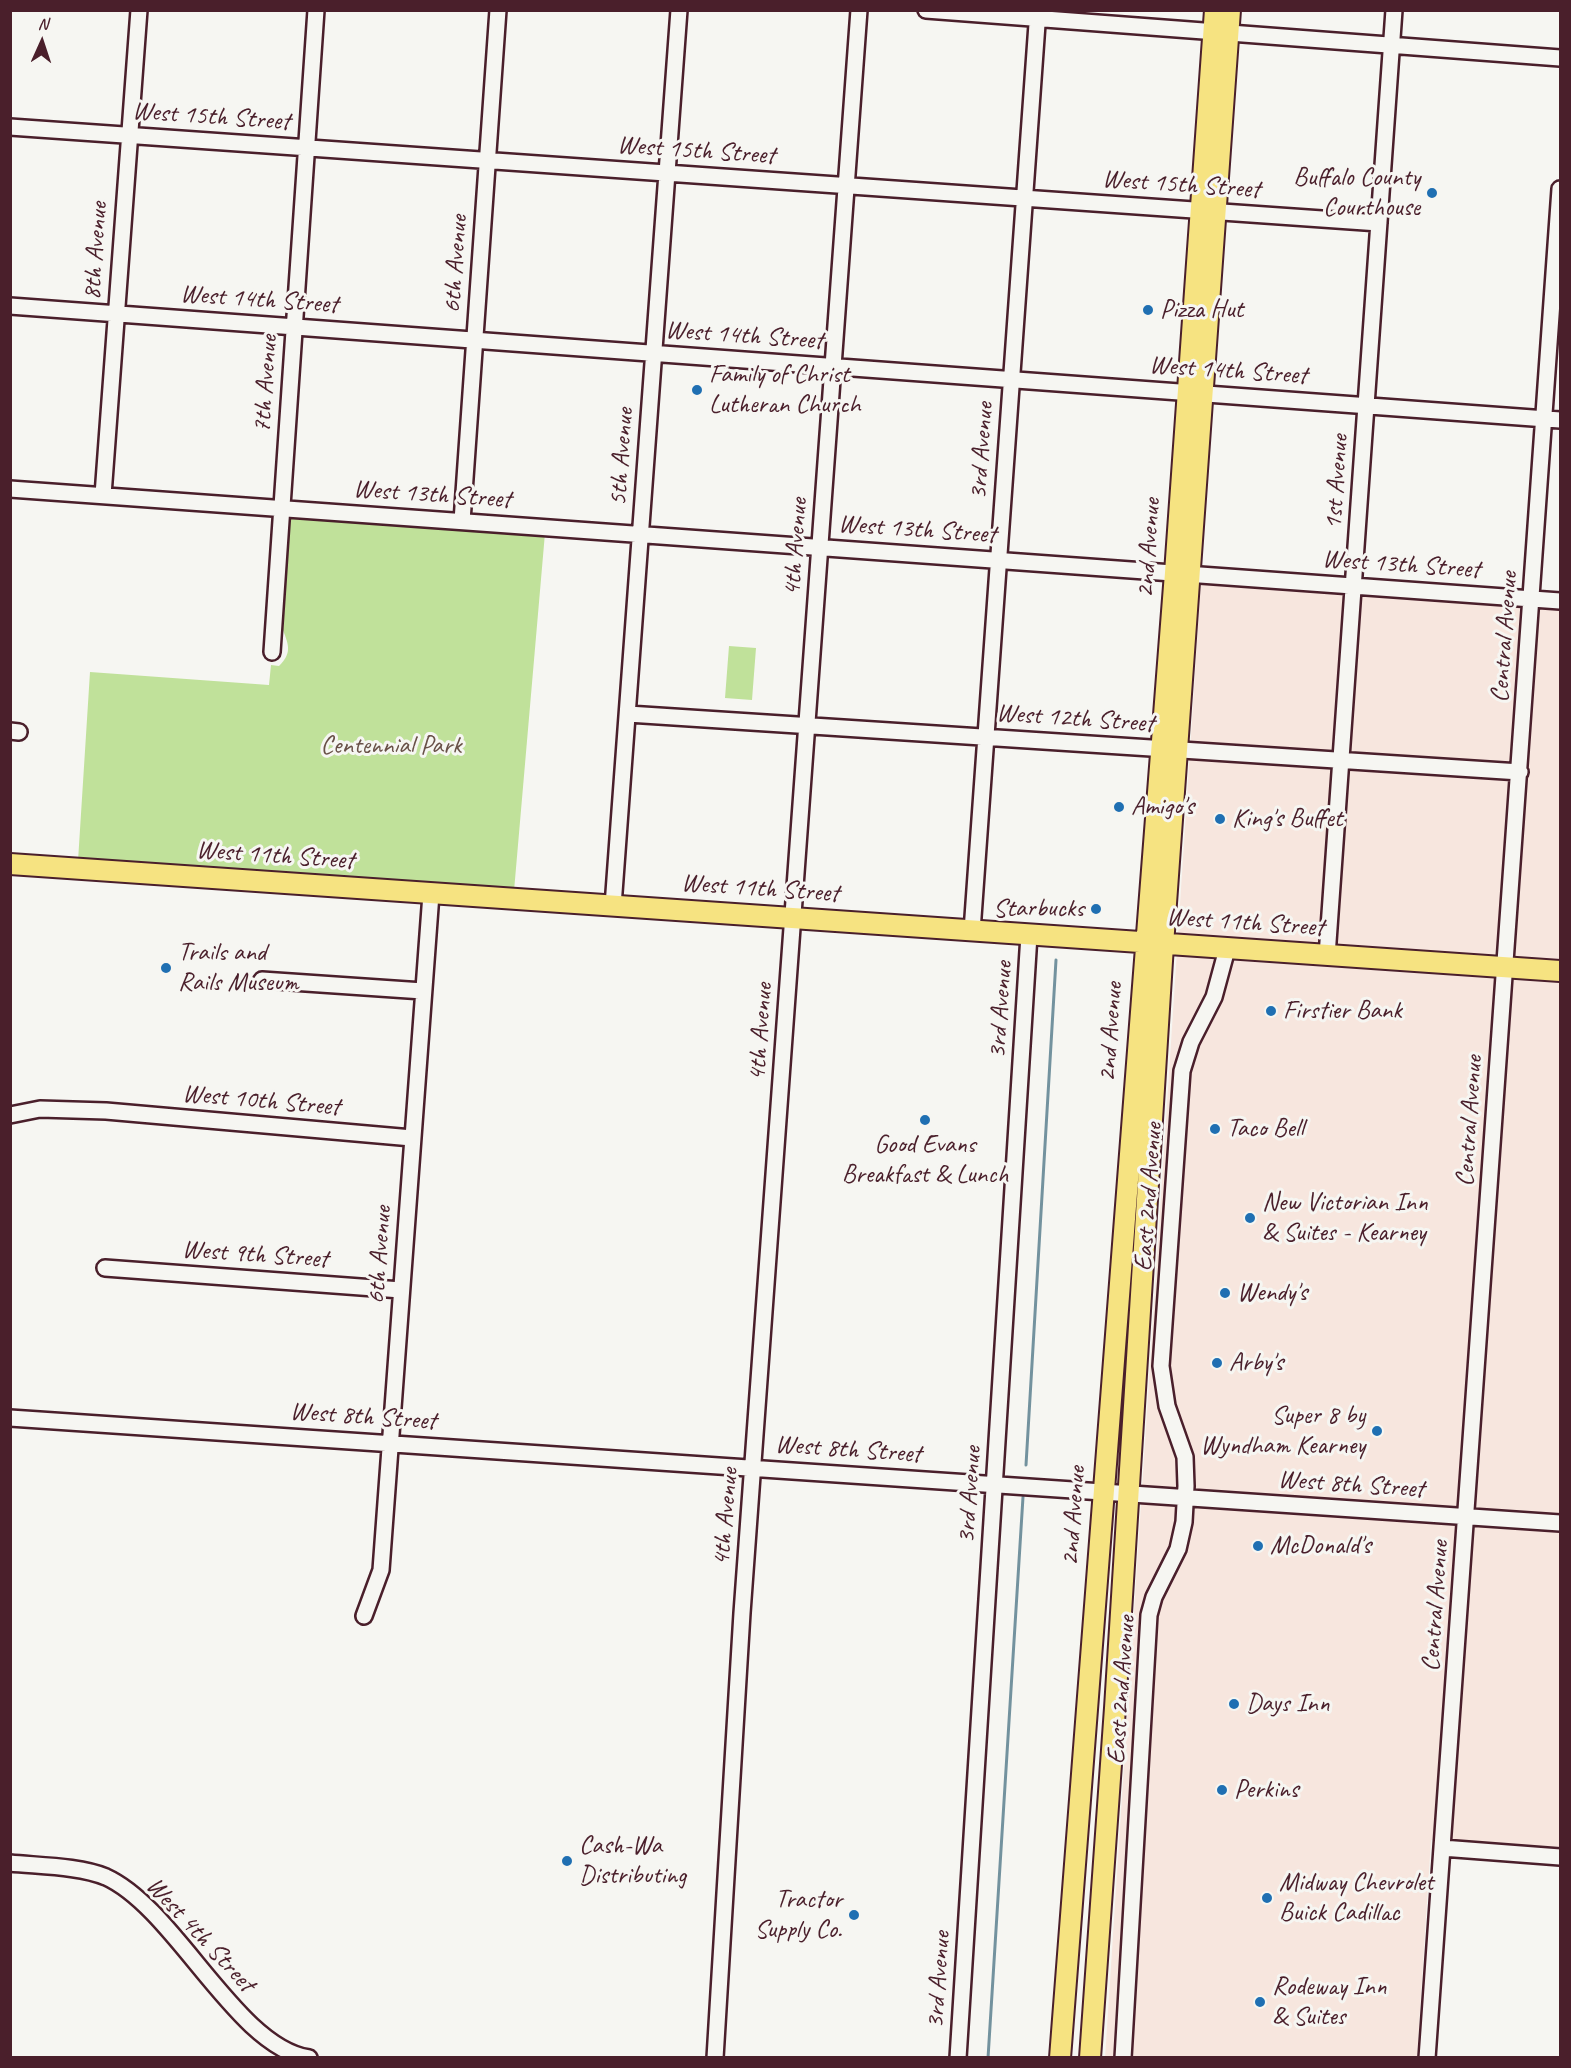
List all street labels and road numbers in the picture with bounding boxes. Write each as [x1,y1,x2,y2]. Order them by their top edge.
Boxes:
street label: West 15th Street [131,96,291,138]
street label: West 15th Street [616,130,776,172]
street label: West 15th Street [1101,164,1261,206]
street label: 8th Avenue [77,201,115,301]
street label: 6th Avenue [437,214,475,314]
street label: West 14th Street [179,279,339,321]
street label: West 14th Street [664,315,824,357]
street label: 7th Avenue [247,334,285,434]
street label: West 14th Street [1148,350,1308,392]
street label: 3rd Avenue [963,401,1001,501]
street label: 5th Avenue [603,407,641,507]
street label: 1st Avenue [1318,433,1356,531]
street label: West 13th Street [352,474,512,516]
street label: 4th Avenue [777,497,815,597]
street label: 2nd Avenue [1130,497,1168,599]
street label: West 13th Street [837,509,997,551]
street label: West 13th Street [1321,544,1481,586]
street label: Central Avenue [1485,570,1525,704]
street label: West 12th Street [995,698,1155,740]
street label: West 11th Street [195,835,355,877]
street label: West 11th Street [680,868,840,910]
street label: West 11th Street [1165,902,1325,944]
street label: 3rd Avenue [982,960,1020,1060]
street label: 2nd Avenue [1092,981,1130,1083]
street label: 4th Avenue [742,982,780,1082]
street label: Central Avenue [1450,1054,1490,1188]
street label: West 10th Street [181,1079,341,1123]
street label: East 2nd Avenue [1128,1122,1170,1272]
street label: 6th Avenue [361,1205,399,1305]
street label: West 9th Street [181,1234,329,1276]
street label: West 8th Street [289,1396,437,1438]
street label: West 8th Street [774,1429,922,1471]
street label: 3rd Avenue [951,1445,989,1545]
street label: West 8th Street [1277,1464,1425,1506]
street label: 2nd Avenue [1055,1465,1093,1567]
street label: 4th Avenue [706,1467,746,1567]
street label: Central Avenue [1416,1539,1456,1673]
street label: East 2nd Avenue [1101,1615,1143,1765]
street label: West 4th Street [139,1871,261,1999]
street label: 3rd Avenue [920,1930,958,2030]

